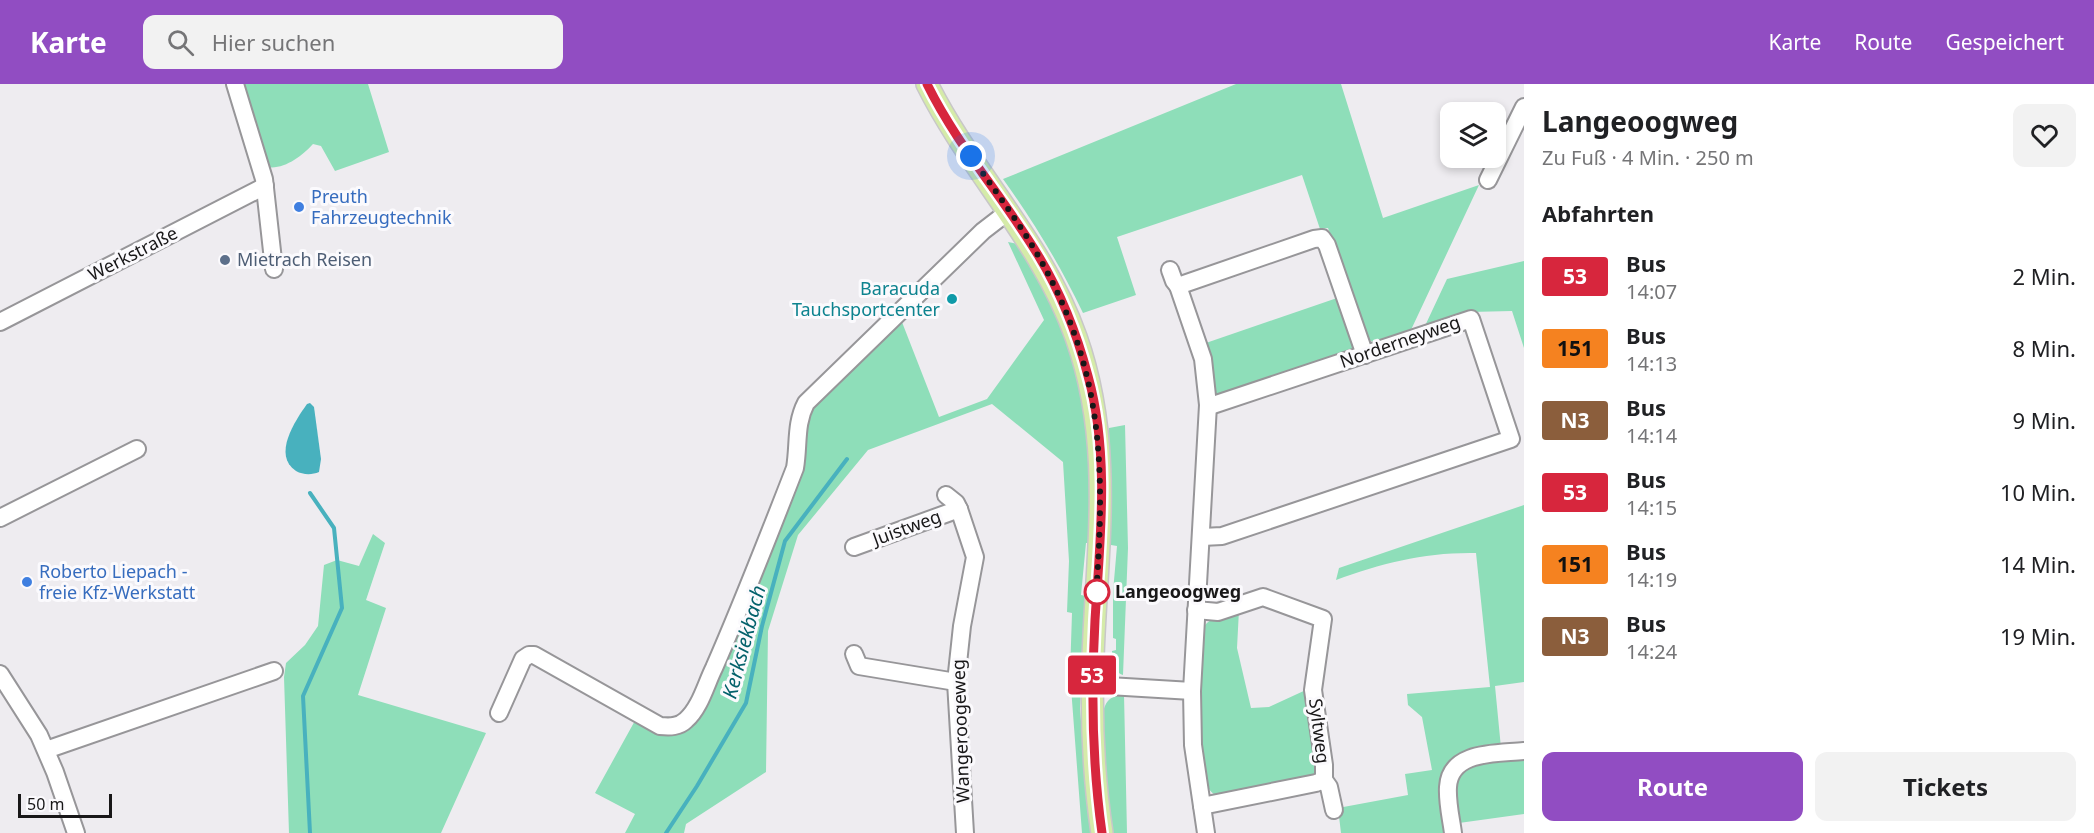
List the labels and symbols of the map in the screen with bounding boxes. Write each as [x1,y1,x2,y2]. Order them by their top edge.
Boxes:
your location [956,141,986,171]
place label: Preuth Fahrzeugtechnik [311,184,452,229]
marker: Preuth Fahrzeugtechnik [292,200,306,214]
street label: Werkstraße [84,220,181,286]
place label: Mietrach Reisen [237,247,372,271]
marker: Mietrach Reisen [218,253,232,267]
place label: Baracuda Tauchsportcenter [792,276,941,321]
marker: Baracuda Tauchsportcenter [945,292,959,306]
street label: Norderneyweg [1336,309,1463,373]
street label: Juistweg [867,504,944,551]
place label: Roberto Liepach - freie Kfz-Werkstatt [39,559,196,604]
marker: Roberto Liepach - freie Kfz-Werkstatt [20,575,34,589]
marker: Langeoogweg [1084,579,1110,605]
place label: Langeoogweg [1115,579,1241,603]
water label: Kerksiekbach [715,582,772,702]
line badge: 53 [1065,656,1119,694]
street label: Wangeroogeweg [945,659,975,803]
street label: Syltweg [1304,697,1336,765]
scale bar [18,791,112,818]

